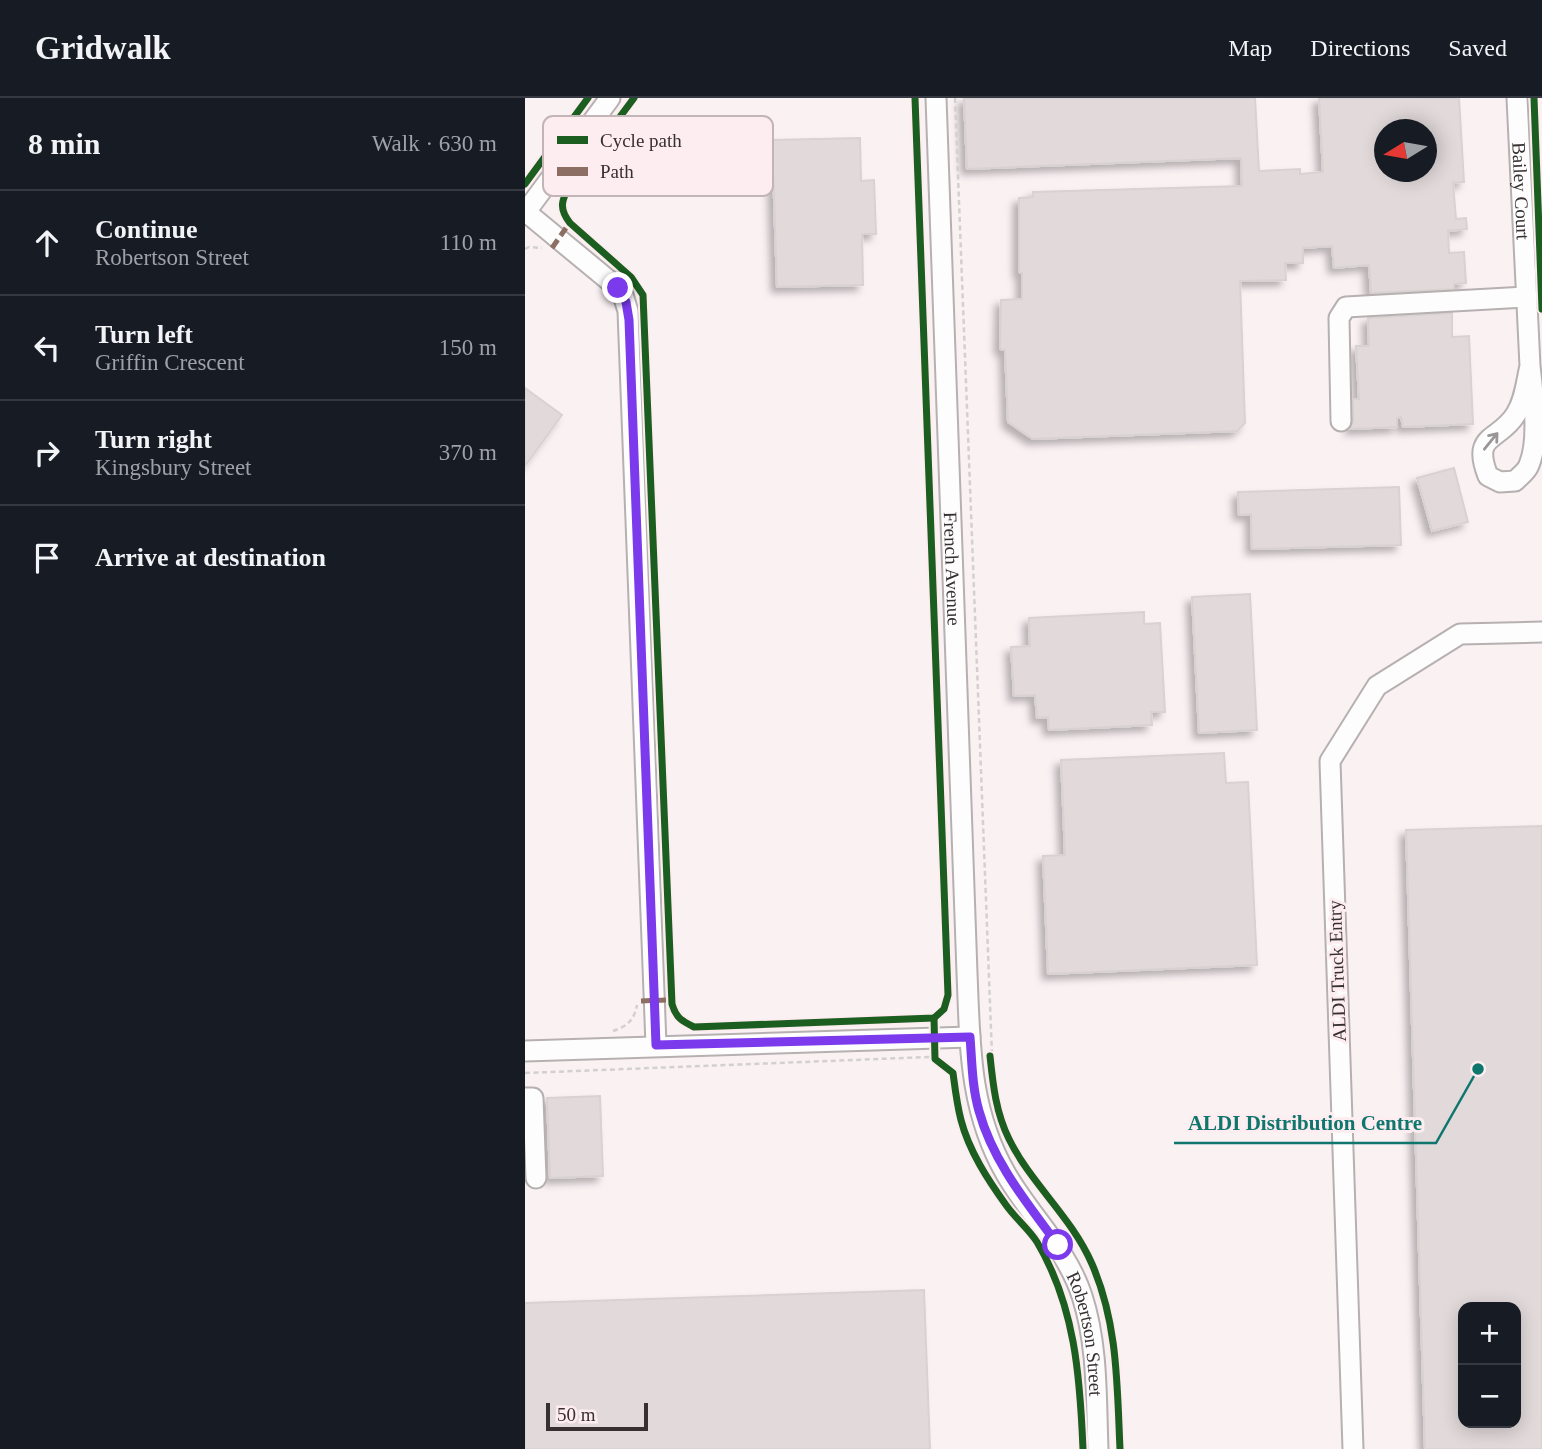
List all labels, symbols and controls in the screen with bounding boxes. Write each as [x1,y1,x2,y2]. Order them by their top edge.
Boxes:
text: Gridwalk [35,30,171,66]
text: Map [1228,35,1272,61]
text: Directions [1310,35,1410,61]
text: Saved [1448,35,1507,61]
legend [543,116,773,196]
north arrow [1374,119,1437,182]
text: 8 min [28,127,101,160]
text: Cycle path [600,130,682,151]
text: Walk · 630 m [372,131,497,156]
street label: Bailey Court [1509,142,1534,241]
text: Path [600,161,634,182]
text: Continue [95,215,198,244]
icon: ahead [28,224,66,262]
text: 110 m [440,230,497,255]
text: Robertson Street [95,245,249,270]
route end [602,272,633,303]
text: Turn left [95,320,193,349]
icon: left [28,329,66,367]
text: 150 m [439,335,497,360]
text: Griffin Crescent [95,350,245,375]
text: Turn right [95,425,212,454]
one-way arrow [1483,432,1498,450]
icon: right [28,434,66,472]
text: 370 m [439,440,497,465]
text: Kingsbury Street [95,455,252,480]
street label: French Avenue [940,511,965,626]
icon: arrive [28,539,66,577]
text: Arrive at destination [95,543,326,572]
street label: ALDI Truck Entry [1324,899,1350,1042]
callout: ALDI Distribution Centre [1174,1101,1436,1143]
text: ALDI Distribution Centre [1188,1111,1422,1135]
route start [1042,1229,1073,1260]
street label: Robertson Street [1063,1268,1107,1397]
map controls [1458,1302,1521,1428]
button: + [1458,1302,1521,1365]
button: − [1458,1365,1521,1428]
scale bar [546,1400,647,1432]
text: 50 m [557,1404,596,1425]

